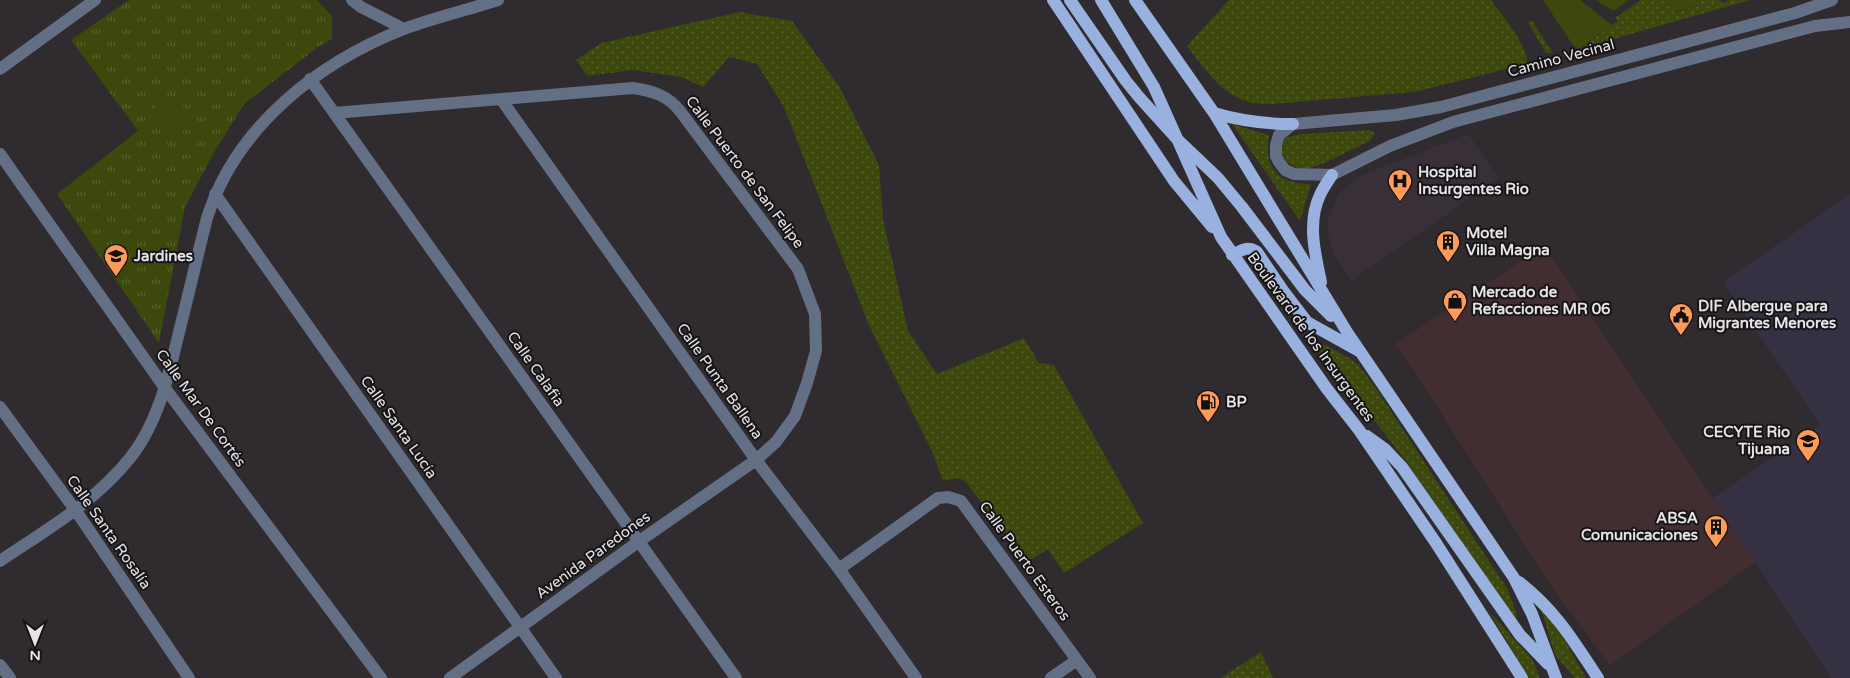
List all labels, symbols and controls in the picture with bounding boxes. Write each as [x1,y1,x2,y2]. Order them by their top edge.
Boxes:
street label: Camino Vecinal [1506,35,1616,81]
street label: Calle Puerto de San Felipe [682,92,808,252]
place label: Hospital Insurgentes Rio [1418,163,1529,199]
hospital icon: Hospital Insurgentes Rio [1387,168,1413,202]
place label: Motel Villa Magna [1466,224,1550,260]
building icon: Motel Villa Magna [1435,229,1461,263]
school or university icon: Jardines [103,243,129,277]
place label: Jardines [133,247,193,265]
street label: Boulevard de los Insurgentes [1243,249,1379,425]
place label: Mercado de Refacciones MR 06 [1472,283,1611,318]
shop icon: Mercado de Refacciones MR 06 [1442,288,1468,322]
place label: DIF Albergue para Migrantes Menores [1698,297,1836,333]
public building icon: DIF Albergue para Migrantes Menores [1668,302,1694,336]
street label: Calle Punta Ballena [673,320,767,442]
street label: Calle Calafia [504,328,568,410]
street label: Calle Mar De Cortés [152,346,250,470]
street label: Calle Santa Lucía [357,372,441,482]
fuel station icon: BP [1195,389,1221,423]
place label: BP [1226,393,1246,411]
place label: CECYTE Rio Tijuana [1703,423,1790,459]
school or university icon: CECYTE Rio Tijuana [1795,428,1821,462]
street label: Calle Santa Rosalía [63,472,155,592]
street label: Calle Puerto Esteros [976,498,1074,624]
street label: Avenida Paredones [532,507,654,603]
place label: ABSA Comunicaciones [1581,509,1698,544]
building icon: ABSA Comunicaciones [1703,514,1729,548]
north arrow [10,618,60,668]
text: N [29,647,41,664]

